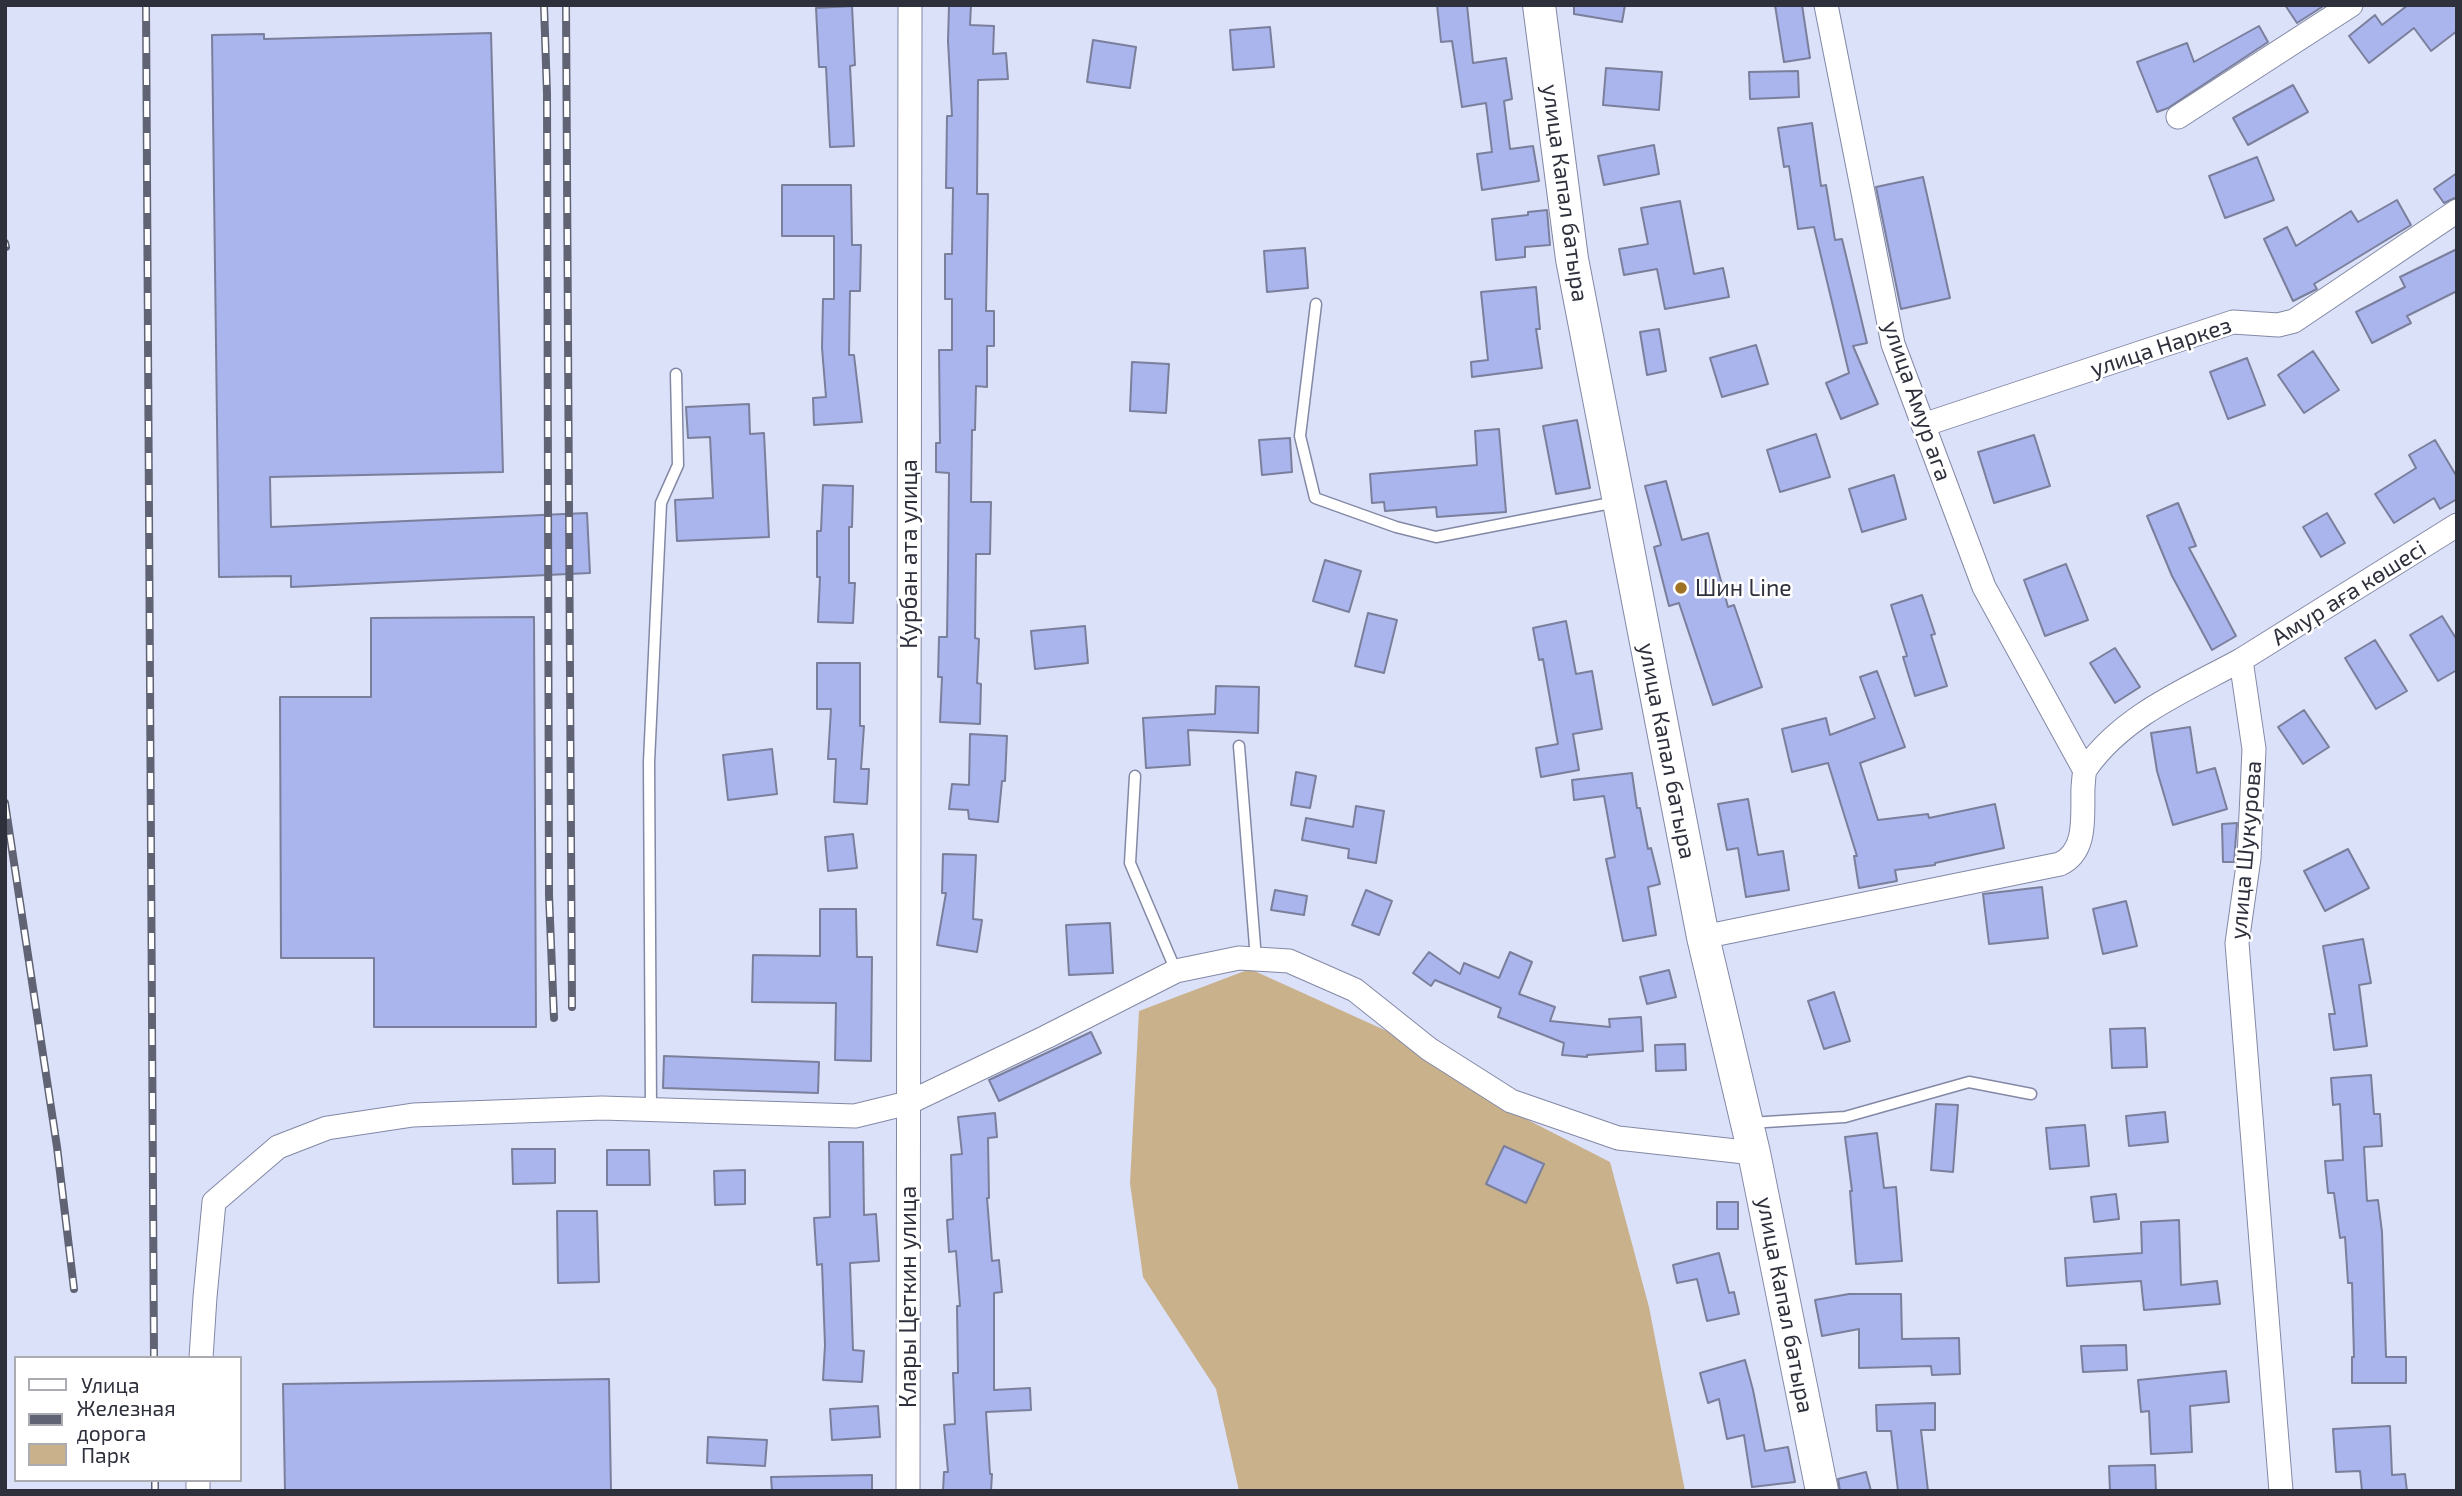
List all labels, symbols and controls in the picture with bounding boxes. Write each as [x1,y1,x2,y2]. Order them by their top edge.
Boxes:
street label: улица Капал батыра [1536,82,1594,304]
street label: улица Наркез [2087,311,2235,383]
street label: улица Амур ага [1877,317,1957,485]
street label: Курбан ата улица [895,459,923,649]
street label: Амур аға көшесі [2267,534,2431,652]
place label: Шин Line [1695,574,1792,602]
marker: Шин Line [1673,580,1689,596]
street label: улица Капал батыра [1632,641,1702,861]
street label: улица Шукурова [2224,759,2268,941]
street label: Клары Цеткин улица [894,1186,922,1408]
street label: улица Капал батыра [1750,1195,1820,1415]
legend [14,1356,242,1482]
text: Улица [81,1372,140,1397]
text: Железная дорога [77,1395,176,1445]
text: Парк [81,1442,130,1467]

